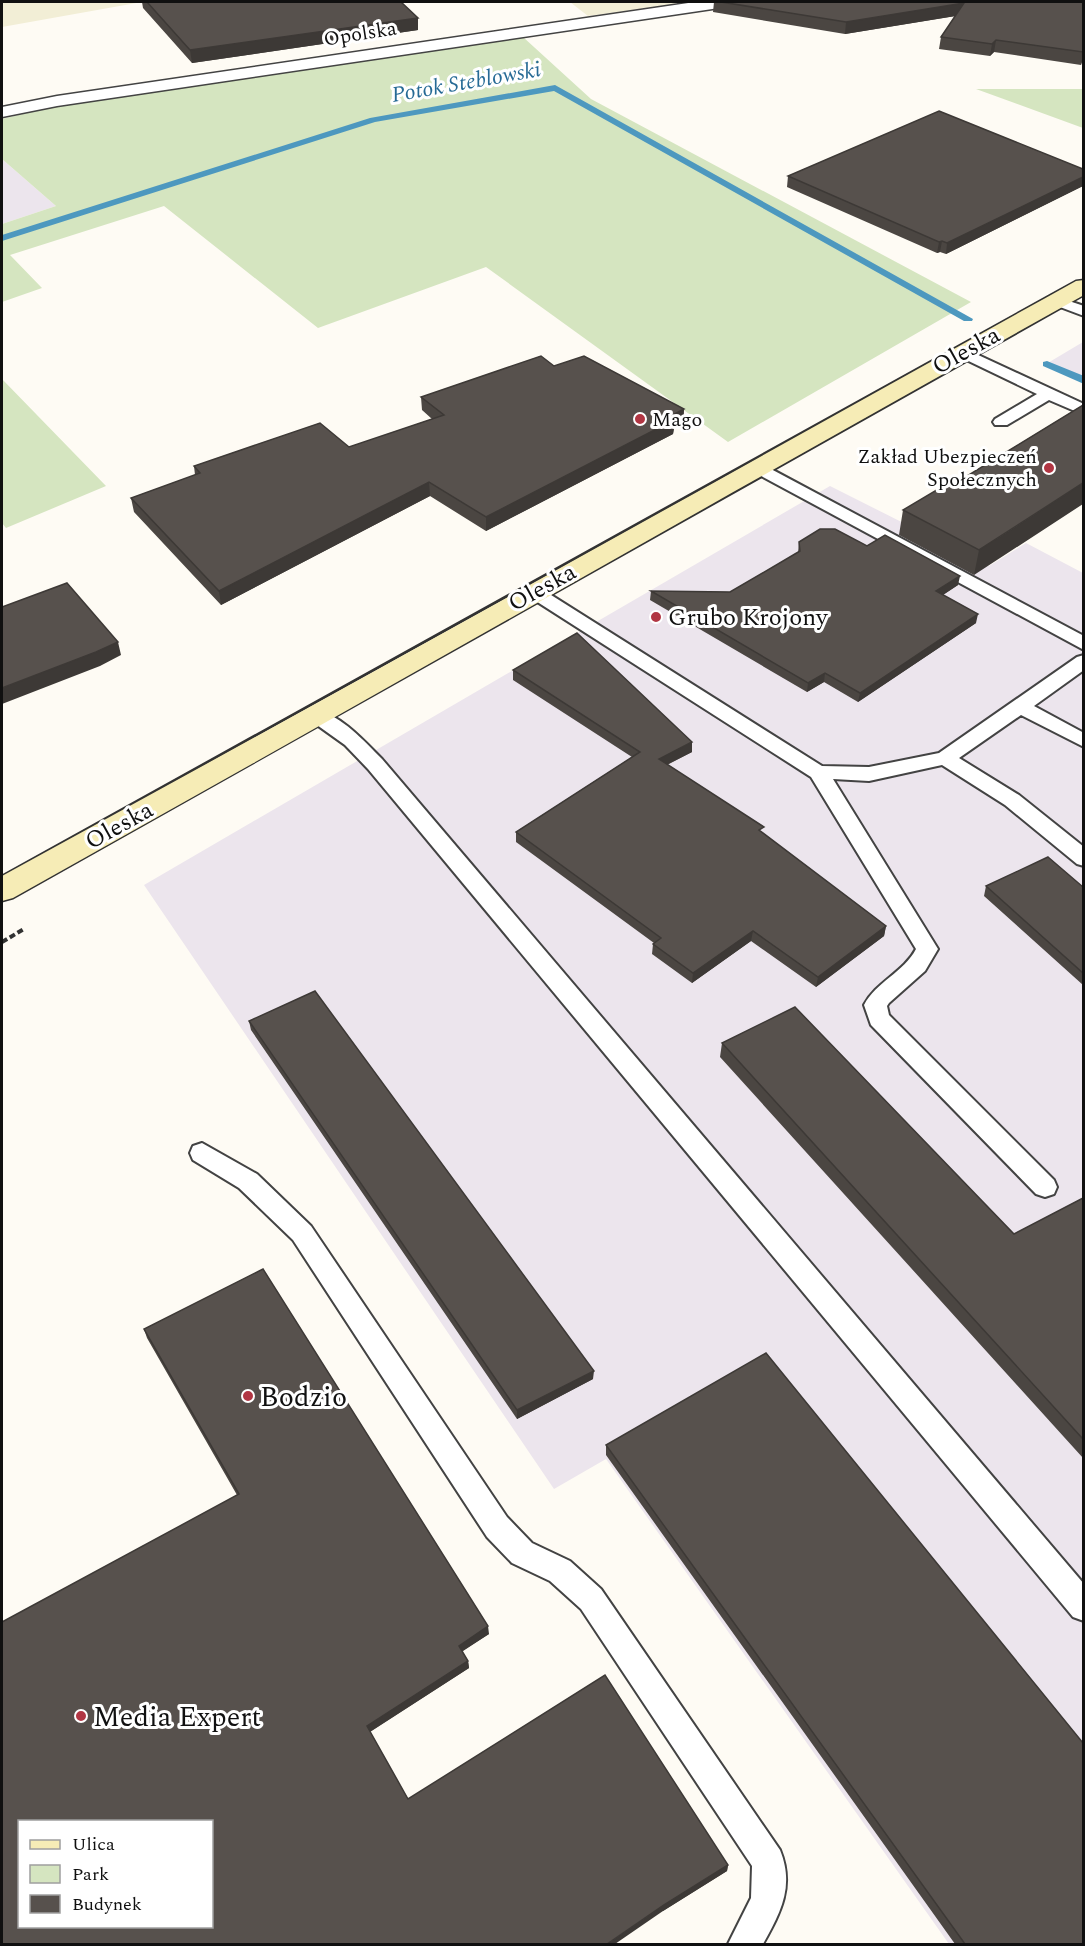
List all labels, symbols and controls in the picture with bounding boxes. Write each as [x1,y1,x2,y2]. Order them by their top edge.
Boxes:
street label: Opolska [321,13,399,55]
water label: Potok Steblowski [389,53,544,112]
street label: Oleska [926,317,1007,384]
place label: Mago [652,405,702,435]
marker: Mago [633,412,647,426]
place label: Zakład Ubezpieczeń Społecznych [858,442,1037,495]
marker: Zakład Ubezpieczeń Społecznych [1042,461,1056,475]
street label: Oleska [502,554,583,621]
place label: Grubo Krojony [668,600,829,636]
marker: Grubo Krojony [649,610,663,624]
street label: Oleska [79,792,160,859]
place label: Bodzio [260,1376,347,1419]
marker: Bodzio [241,1389,255,1403]
place label: Media Expert [93,1696,261,1739]
marker: Media Expert [74,1709,88,1723]
legend [18,1820,213,1928]
text: Ulica [72,1831,115,1858]
text: Park [72,1861,109,1888]
text: Budynek [72,1891,142,1918]

